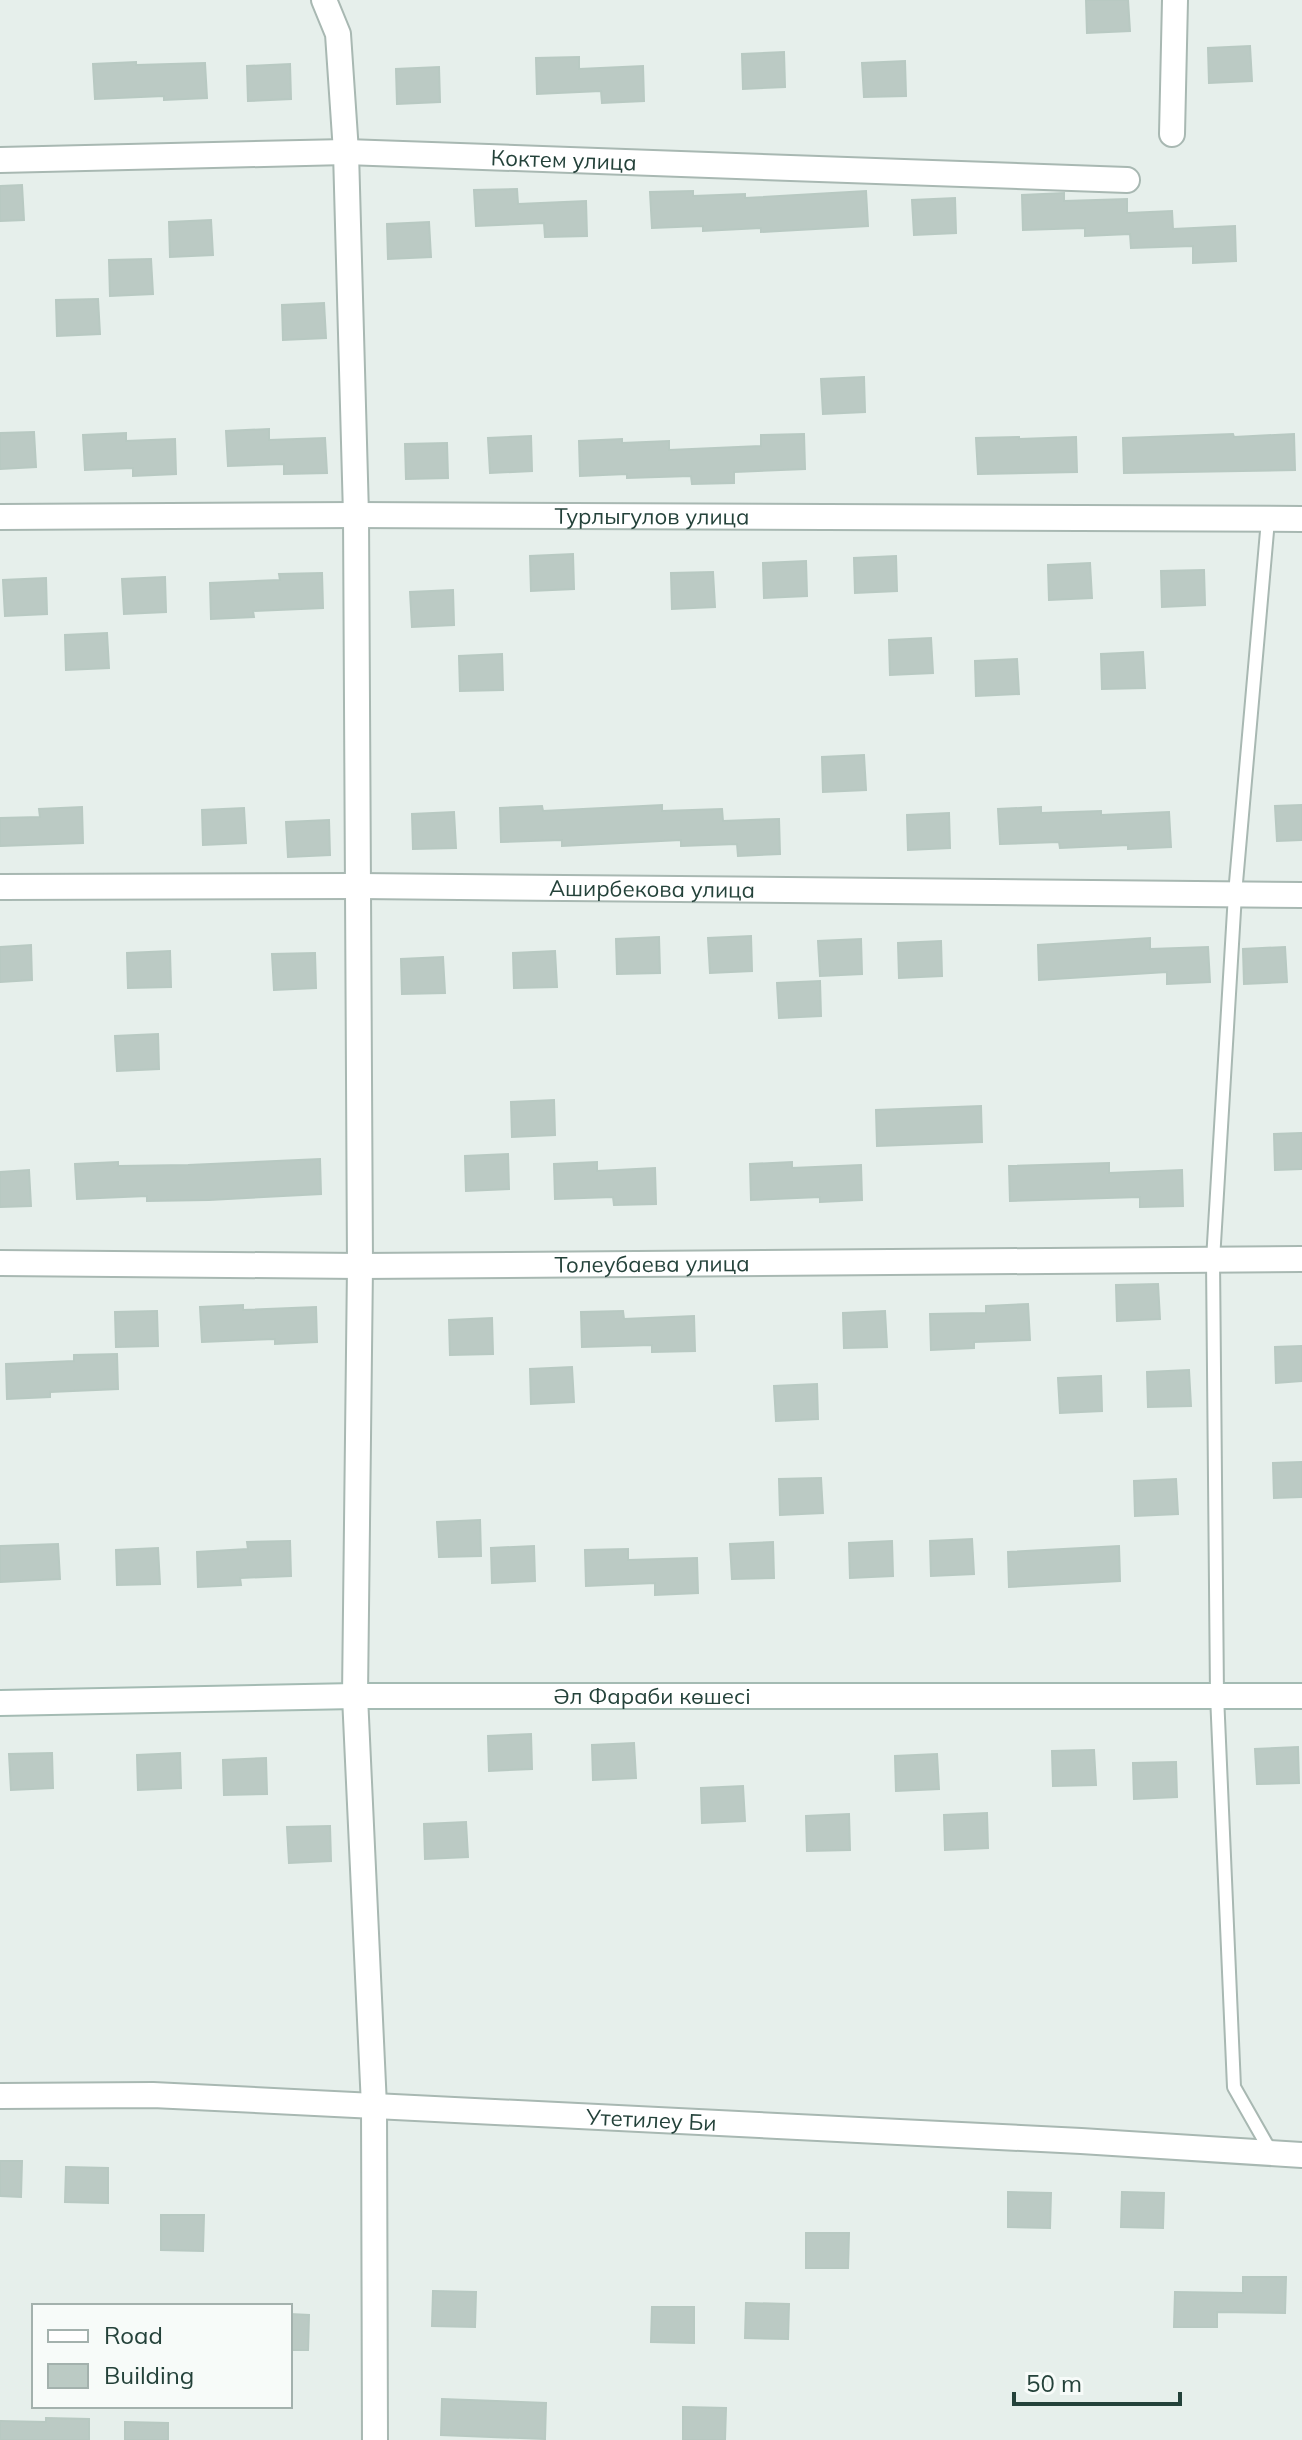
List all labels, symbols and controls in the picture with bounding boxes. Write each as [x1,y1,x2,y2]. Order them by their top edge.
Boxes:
street label: Коктем улица [490,143,637,176]
street label: Турлыгулов улица [554,502,750,531]
street label: Аширбекова улица [549,874,755,904]
street label: Толеубаева улица [554,1249,750,1279]
street label: Әл Фараби көшесі [553,1682,751,1710]
street label: Утетилеу Би [585,2102,717,2137]
legend [32,2304,292,2408]
text: Road [104,2320,163,2350]
scale bar [1014,2356,1180,2406]
text: Building [104,2360,194,2390]
text: 50 m [1026,2368,1082,2398]

